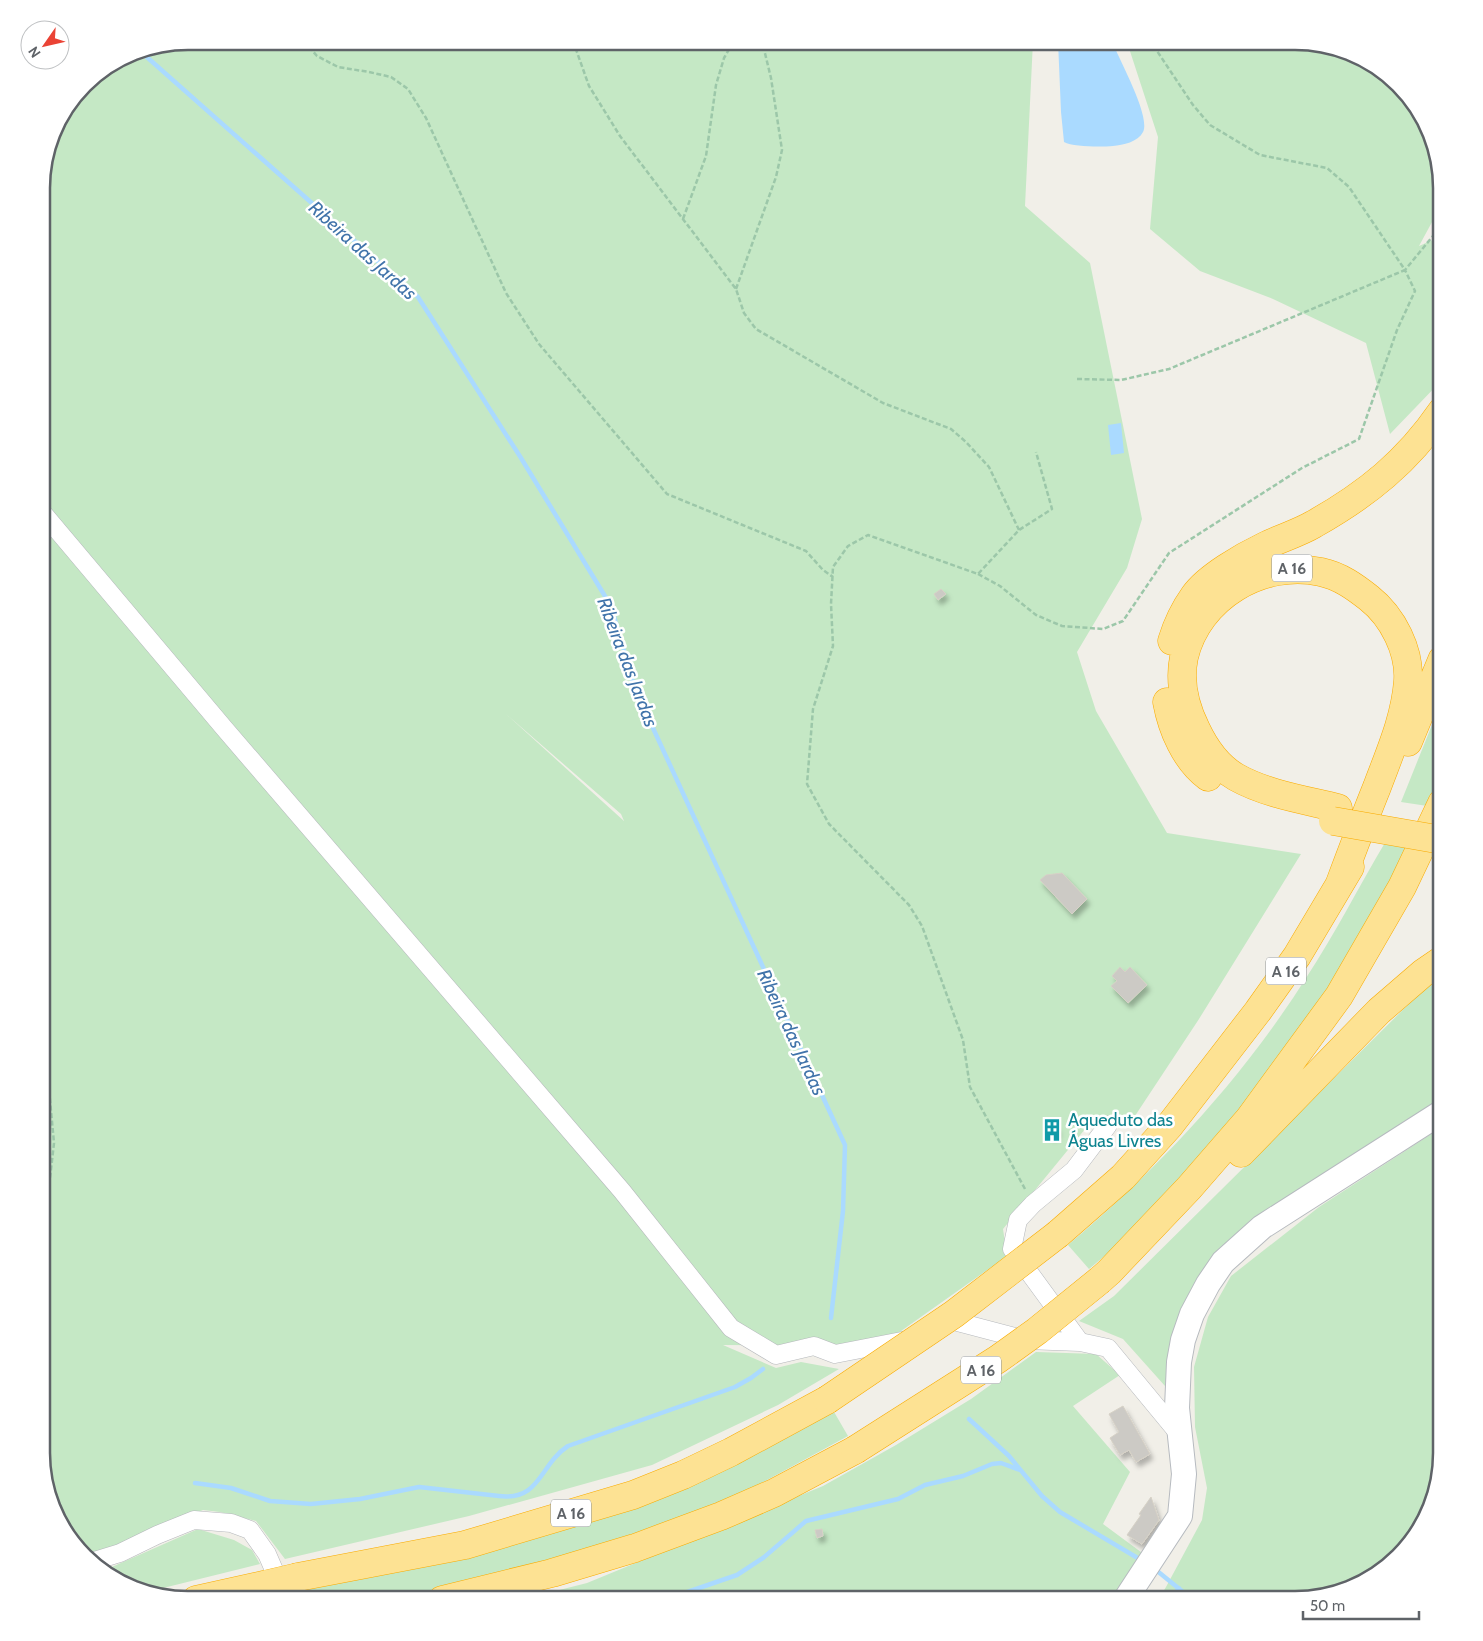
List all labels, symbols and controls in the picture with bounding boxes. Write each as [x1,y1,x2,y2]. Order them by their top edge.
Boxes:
north arrow [20,20,70,70]
text: N [24,43,44,61]
water label: Ribeira das Jardas [304,196,421,305]
road number: A 16 [1272,554,1312,582]
water label: Ribeira das Jardas [592,594,663,730]
road number: A 16 [1266,958,1306,984]
water label: Ribeira das Jardas [752,965,831,1099]
place label: Aqueduto das Águas Livres [1068,1109,1173,1152]
building icon: Aqueduto das Águas Livres [1039,1117,1065,1143]
road number: A 16 [961,1356,1001,1384]
road number: A 16 [551,1500,591,1526]
scale bar [1303,1588,1419,1620]
text: 50 m [1310,1597,1345,1615]

